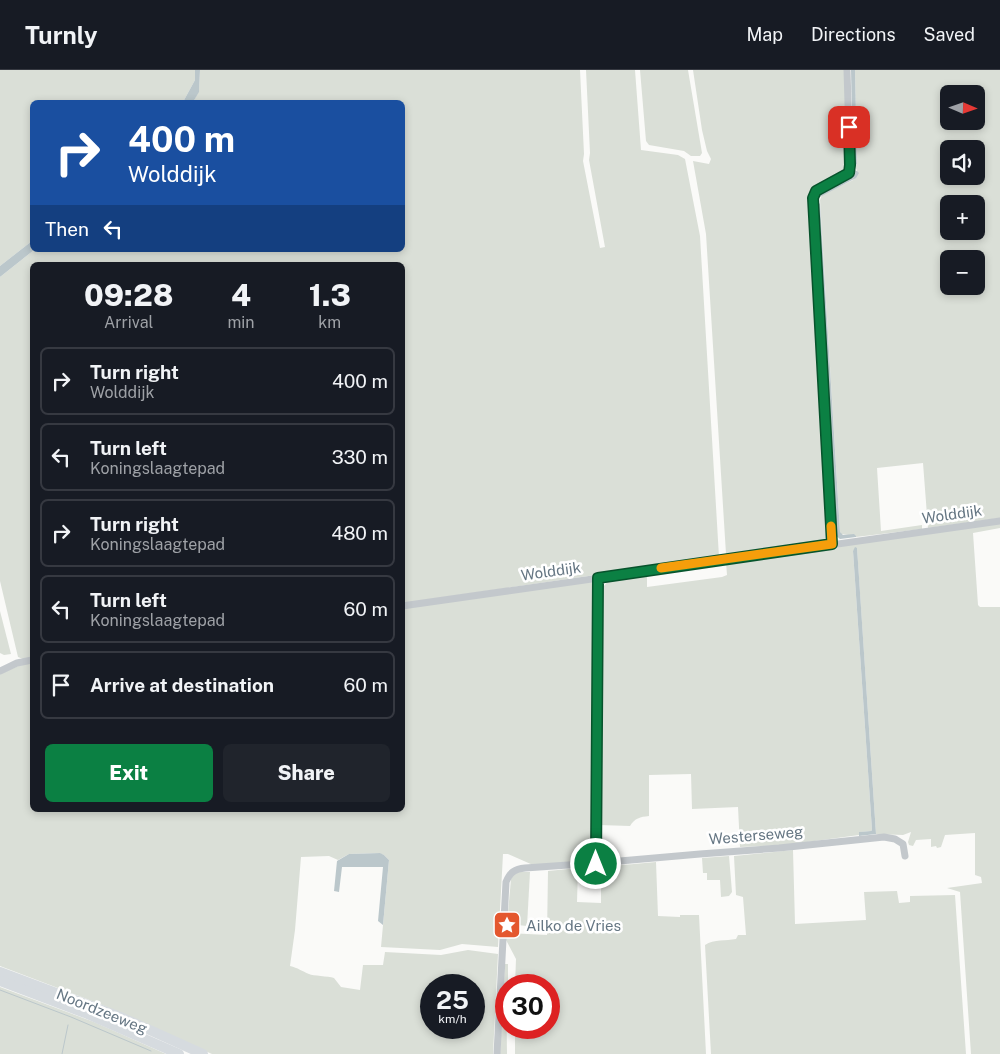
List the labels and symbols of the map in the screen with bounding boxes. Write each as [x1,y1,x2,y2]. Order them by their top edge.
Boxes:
north arrow [940,85,985,130]
pin [828,106,870,148]
street label: Wolddijk [921,501,983,527]
street label: Wolddijk [520,558,582,584]
street label: Westerseweg [708,822,804,848]
position arrow [569,837,621,889]
place icon: Ailko de Vries [492,910,522,940]
place label: Ailko de Vries [526,917,621,934]
speed limit sign: 30 [495,974,560,1039]
street label: Noordzeeweg [54,985,150,1037]

